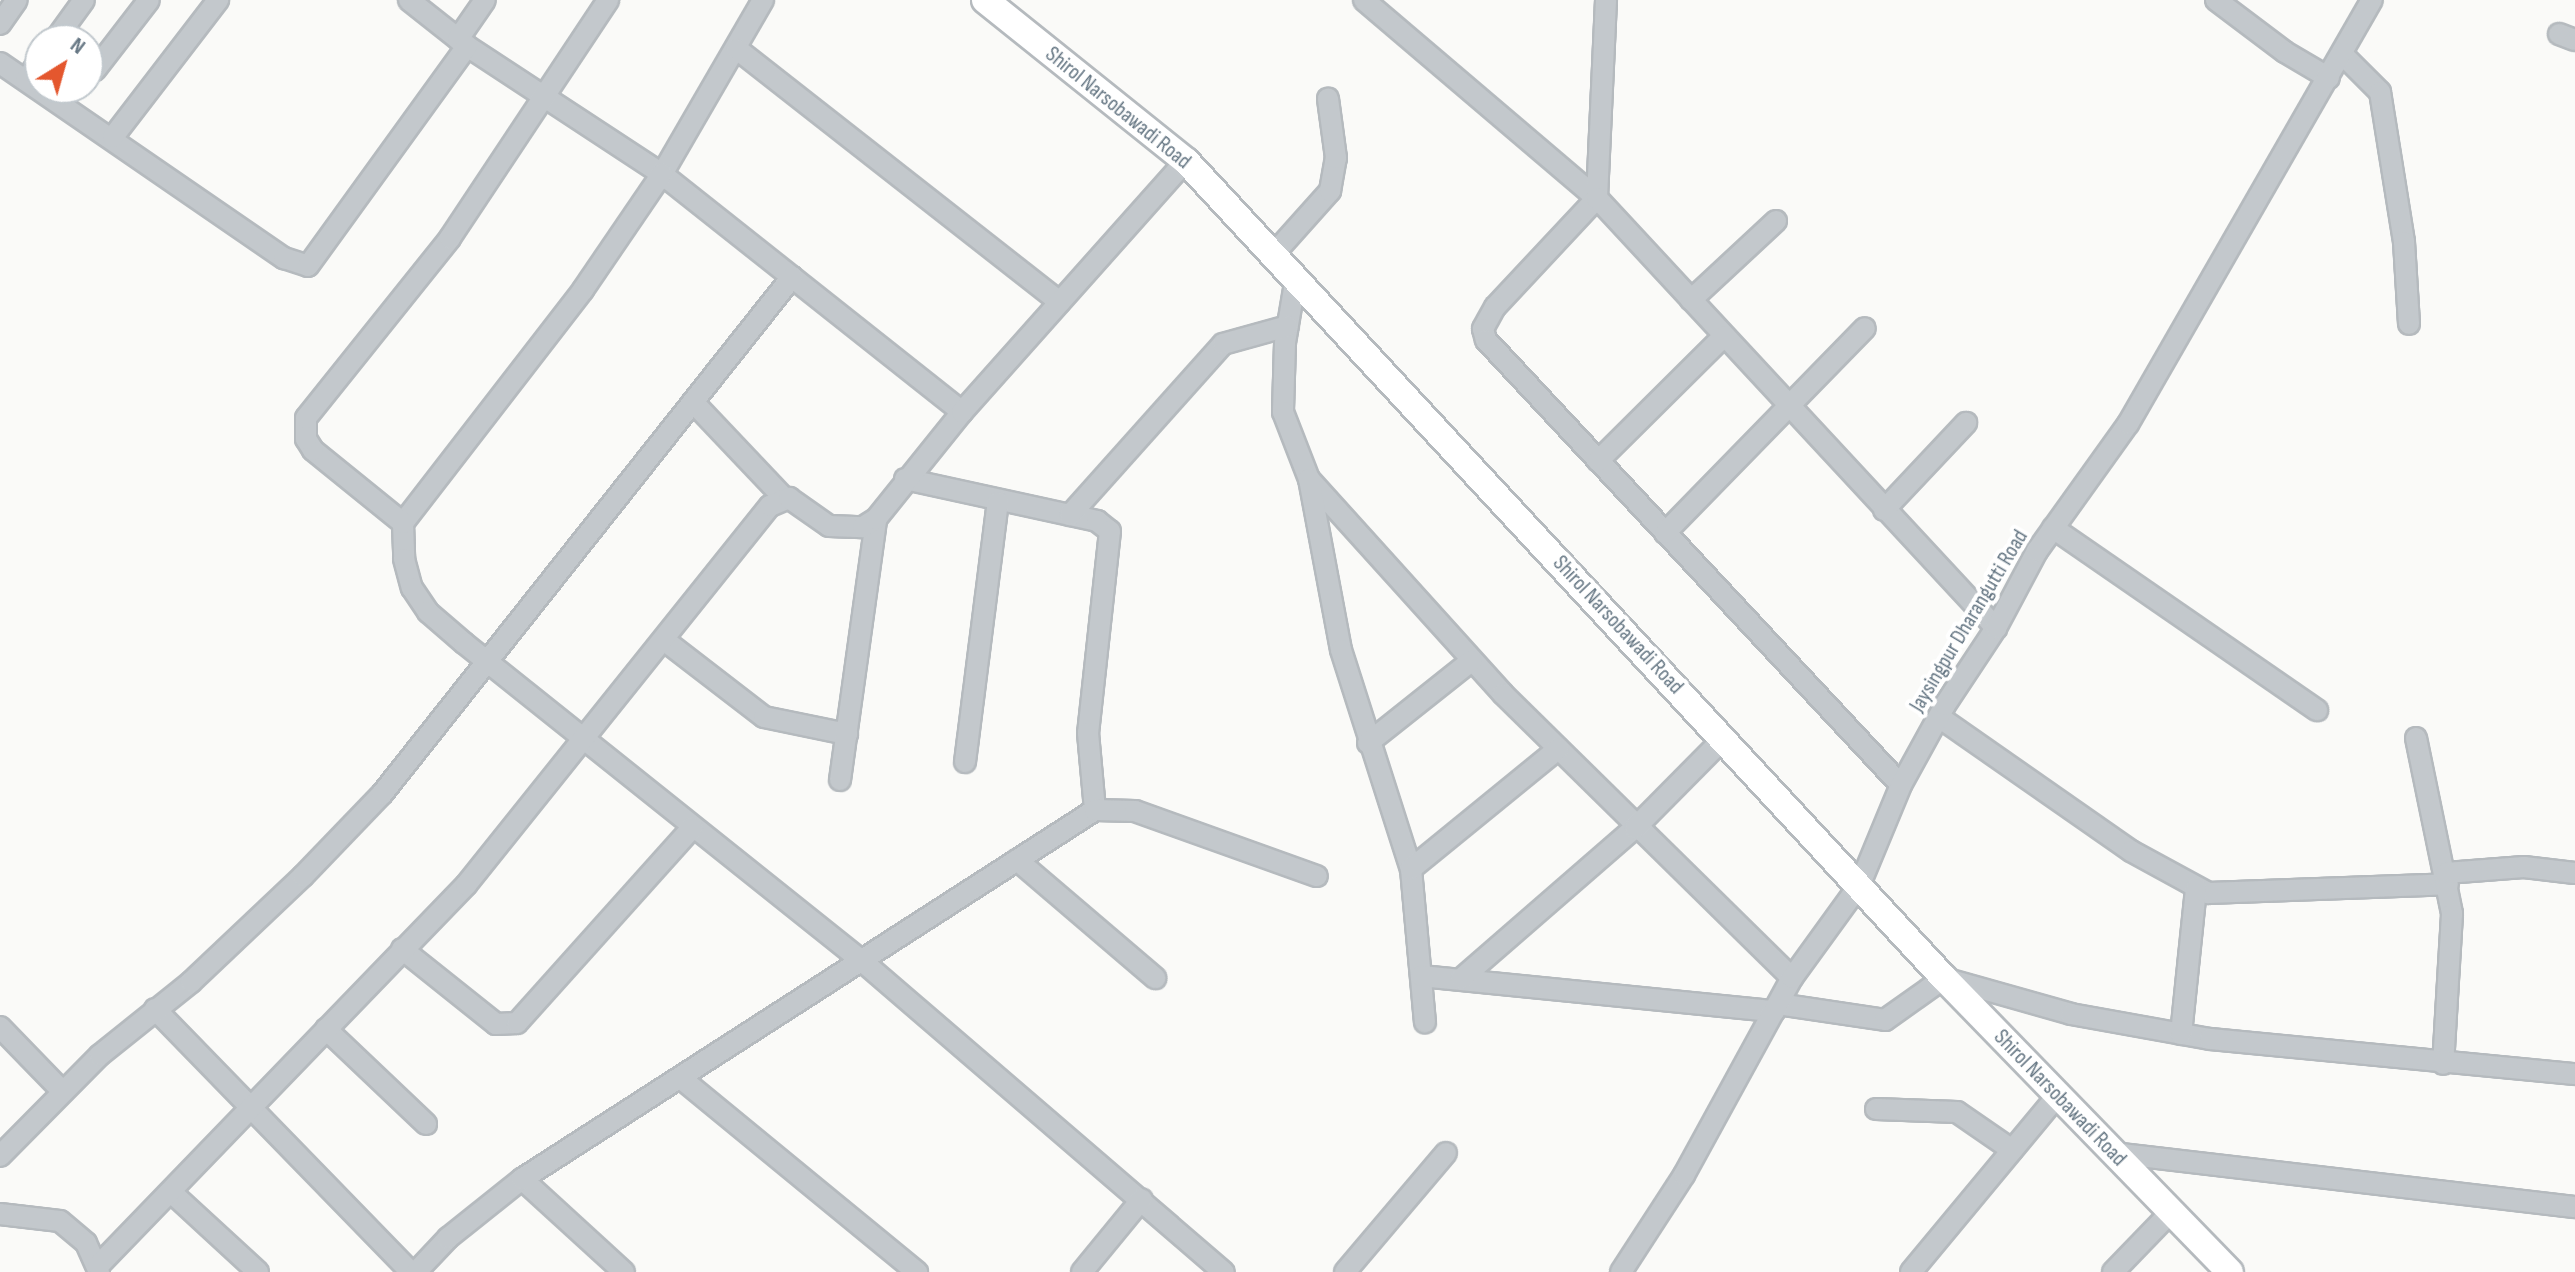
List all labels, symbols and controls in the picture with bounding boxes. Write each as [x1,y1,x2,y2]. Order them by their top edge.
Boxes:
north arrow [24,24,104,104]
text: N [65,32,90,60]
street label: Shirol Narsobawadi Road [1040,41,1196,175]
street label: Jaysingpur Dharangutti Road [1904,525,2034,717]
street label: Shirol Narsobawadi Road [1547,550,1689,700]
street label: Shirol Narsobawadi Road [1988,1024,2132,1172]

